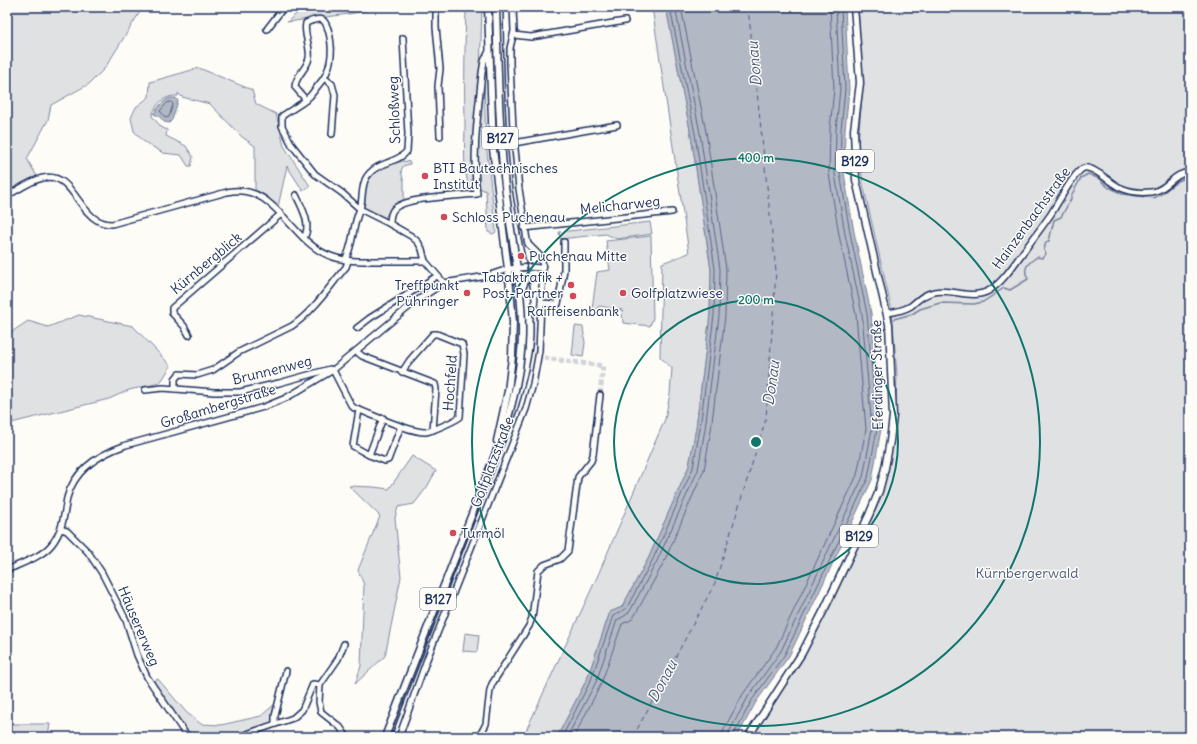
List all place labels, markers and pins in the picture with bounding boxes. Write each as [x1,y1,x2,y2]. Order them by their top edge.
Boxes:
place label: BTI Bautechnisches Institut [433,159,558,193]
marker: BTI Bautechnisches Institut [420,171,430,181]
place label: Schloss Puchenau [452,208,566,226]
marker: Schloss Puchenau [439,212,449,222]
place label: Puchenau Mitte [529,247,627,265]
marker: Puchenau Mitte [516,251,526,261]
place label: Tabaktrafik + Post-Partner [482,268,563,302]
place label: Treffpunkt Pühringer [395,276,459,310]
marker: Tabaktrafik + Post-Partner [566,280,576,290]
place label: Golfplatzwiese [631,284,723,302]
marker: Treffpunkt Pühringer [462,288,472,298]
marker: Golfplatzwiese [618,288,628,298]
marker: Raiffeisenbank [568,291,578,301]
place label: Raiffeisenbank [527,302,619,320]
centre of rings [749,435,763,449]
place label: Turmöl [461,524,505,542]
marker: Turmöl [448,528,458,538]

